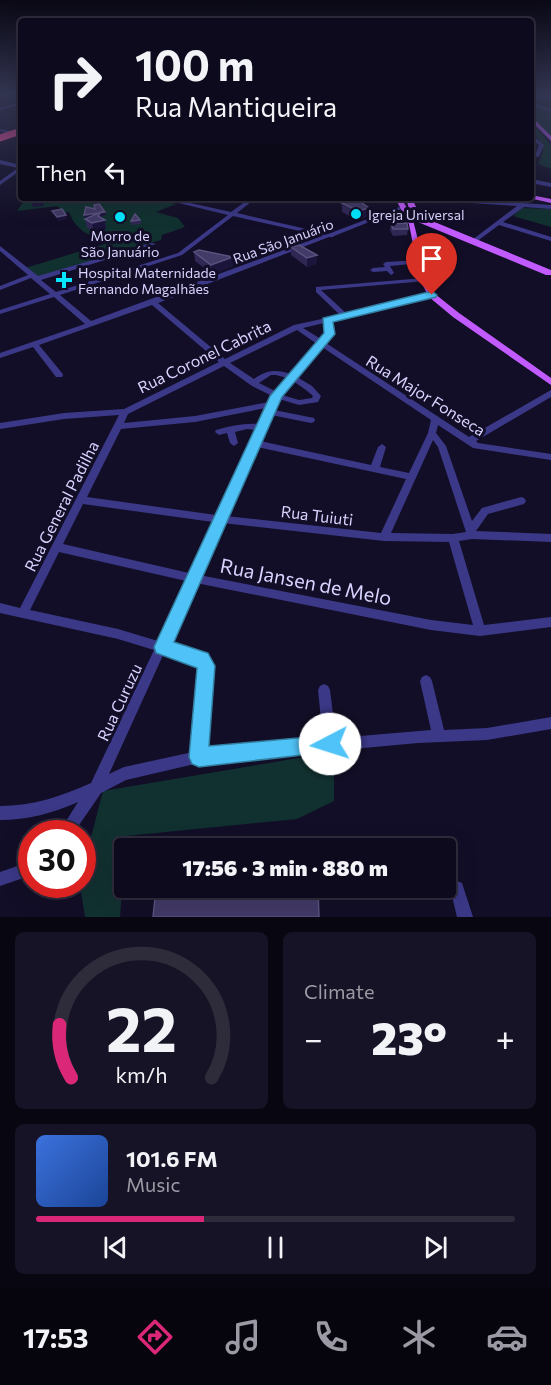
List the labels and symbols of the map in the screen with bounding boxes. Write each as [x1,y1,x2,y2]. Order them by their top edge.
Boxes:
place label: Igreja Universal [368,206,465,223]
marker: Igreja Universal [349,207,363,221]
marker: Morro de São Januário [113,210,127,224]
street label: Rua São Januário [230,215,336,267]
place label: Morro de São Januário [81,227,159,260]
pin [406,233,457,295]
place label: Hospital Maternidade Fernando Magalhães [78,264,216,297]
marker: Hospital Maternidade Fernando Magalhães [55,271,73,289]
street label: Rua Coronel Cabrita [134,315,274,397]
street label: Rua Major Fonseca [363,351,489,439]
street label: Rua General Padilha [20,438,102,574]
street label: Rua Tuiuti [280,501,354,529]
street label: Rua Jansen de Melo [218,553,394,609]
street label: Rua Curuzu [93,660,145,744]
position arrow [298,712,362,776]
speed limit sign: 30 [18,820,96,898]

